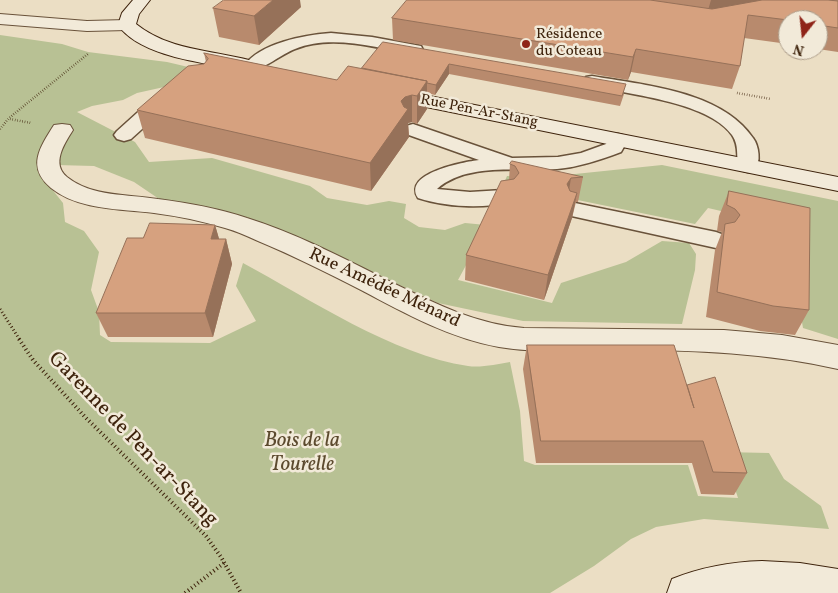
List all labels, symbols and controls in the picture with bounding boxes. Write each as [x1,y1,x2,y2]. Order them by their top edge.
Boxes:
north arrow [778,10,828,60]
place label: Résidence du Coteau [536,26,602,61]
marker: Résidence du Coteau [520,38,532,50]
text: N [792,38,807,59]
street label: Rue Pen-Ar-Stang [419,92,539,132]
street label: Rue Amédée Ménard [305,244,463,334]
street label: Garenne de Pen-ar-Stang [42,347,222,533]
park label: Bois de la Tourelle [264,429,340,479]

